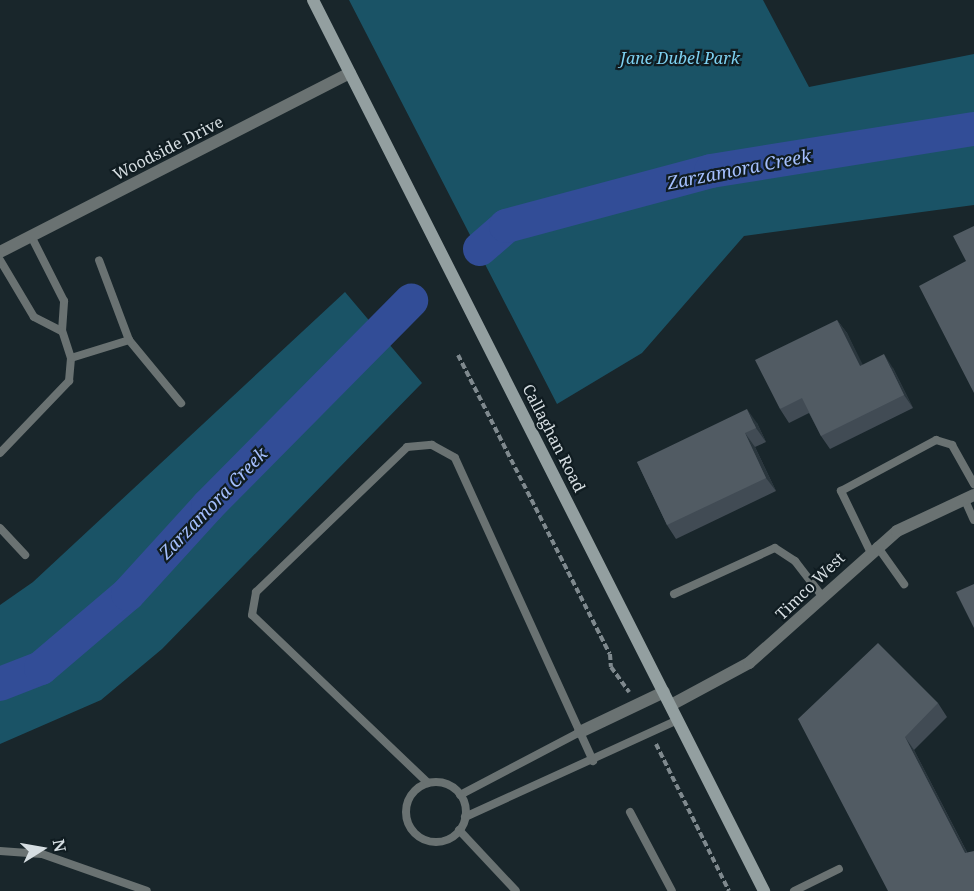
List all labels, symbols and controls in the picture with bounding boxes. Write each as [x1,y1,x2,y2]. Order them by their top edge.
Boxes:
park label: Jane Dubel Park [620,48,740,68]
street label: Woodside Drive [110,112,226,184]
water label: Zarzamora Creek [665,144,813,194]
street label: Callaghan Road [519,381,589,495]
water label: Zarzamora Creek [154,443,272,563]
street label: Timco West [771,548,849,624]
north arrow [12,819,72,879]
text: N [48,837,72,854]

